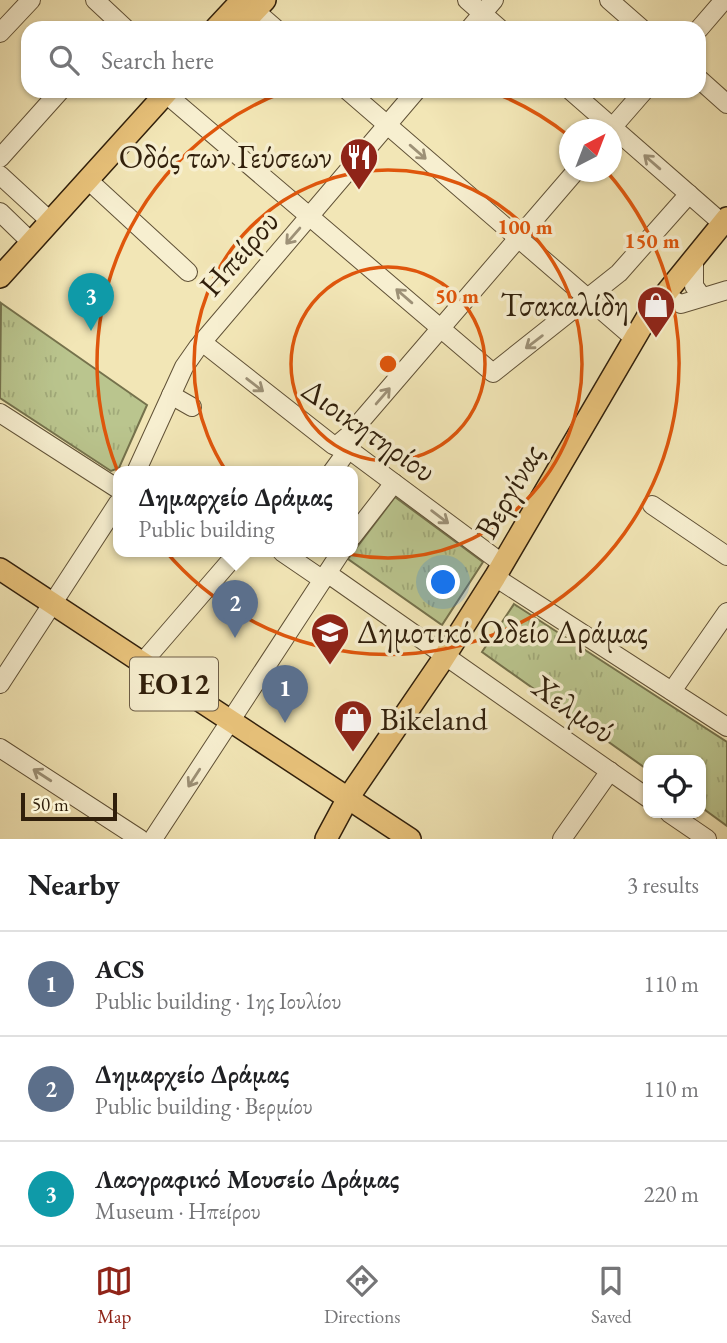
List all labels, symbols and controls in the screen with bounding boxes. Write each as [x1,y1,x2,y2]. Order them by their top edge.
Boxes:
search box [21,21,706,98]
icon: search [45,41,83,79]
text: Search here [101,43,214,77]
north arrow [559,119,622,182]
place label: Οδός των Γεύσεων [119,136,332,178]
restaurant icon: Οδός των Γεύσεων [338,136,380,191]
one-way arrow [409,144,427,160]
one-way arrow [644,154,662,170]
street label: Ηπείρου [190,201,288,305]
text: 100 m [497,213,553,240]
one-way arrow [285,227,301,245]
text: 150 m [624,227,680,254]
pin: 3 [68,273,114,331]
text: 50 m [435,282,479,309]
place label: Τσακαλίδη [501,284,629,326]
shop icon: Τσακαλίδη [635,284,677,339]
one-way arrow [395,288,413,304]
one-way arrow [525,335,543,350]
centre of rings [376,352,400,376]
street label: Διοικητηρίου [293,368,445,492]
one-way arrow [246,377,264,392]
one-way arrow [375,388,391,406]
street label: Βεργίνας [465,436,553,546]
popup [113,466,358,557]
text: Δημαρχείο Δράμας [138,480,333,514]
one-way arrow [430,510,449,524]
text: Public building [138,514,274,544]
your location [426,565,460,599]
pin: 2 [212,580,258,638]
school or university icon: Δημοτικό Ωδείο Δράμας [309,611,351,666]
place label: Δημοτικό Ωδείο Δράμας [357,611,648,653]
road number: ΕΟ12 [130,657,218,710]
pin: 1 [262,665,308,723]
street label: Χελμού [523,665,624,753]
shop icon: Bikeland [332,698,374,753]
place label: Bikeland [380,698,488,740]
map controls [643,755,706,818]
button: locate [643,755,706,818]
one-way arrow [32,768,52,782]
one-way arrow [186,768,201,787]
scale bar [21,790,117,822]
text: 50 m [32,792,69,817]
text: Nearby [28,865,120,904]
text: 3 results [627,870,699,900]
text: ACS [95,952,144,986]
text: 1 [45,969,57,999]
text: 110 m [643,969,699,999]
text: Public building · 1ης Ιουλίου [95,986,341,1016]
text: Δημαρχείο Δράμας [95,1057,289,1091]
text: 2 [45,1074,57,1104]
text: 110 m [643,1074,699,1104]
text: Public building · Βερμίου [95,1091,313,1121]
text: Λαογραφικό Μουσείο Δράμας [95,1162,399,1196]
text: 3 [45,1179,57,1209]
text: 220 m [643,1179,699,1209]
text: Museum · Ηπείρου [95,1196,261,1226]
tab: Map [95,1262,133,1329]
tab: Directions [324,1262,400,1329]
tab: Saved [591,1262,632,1329]

